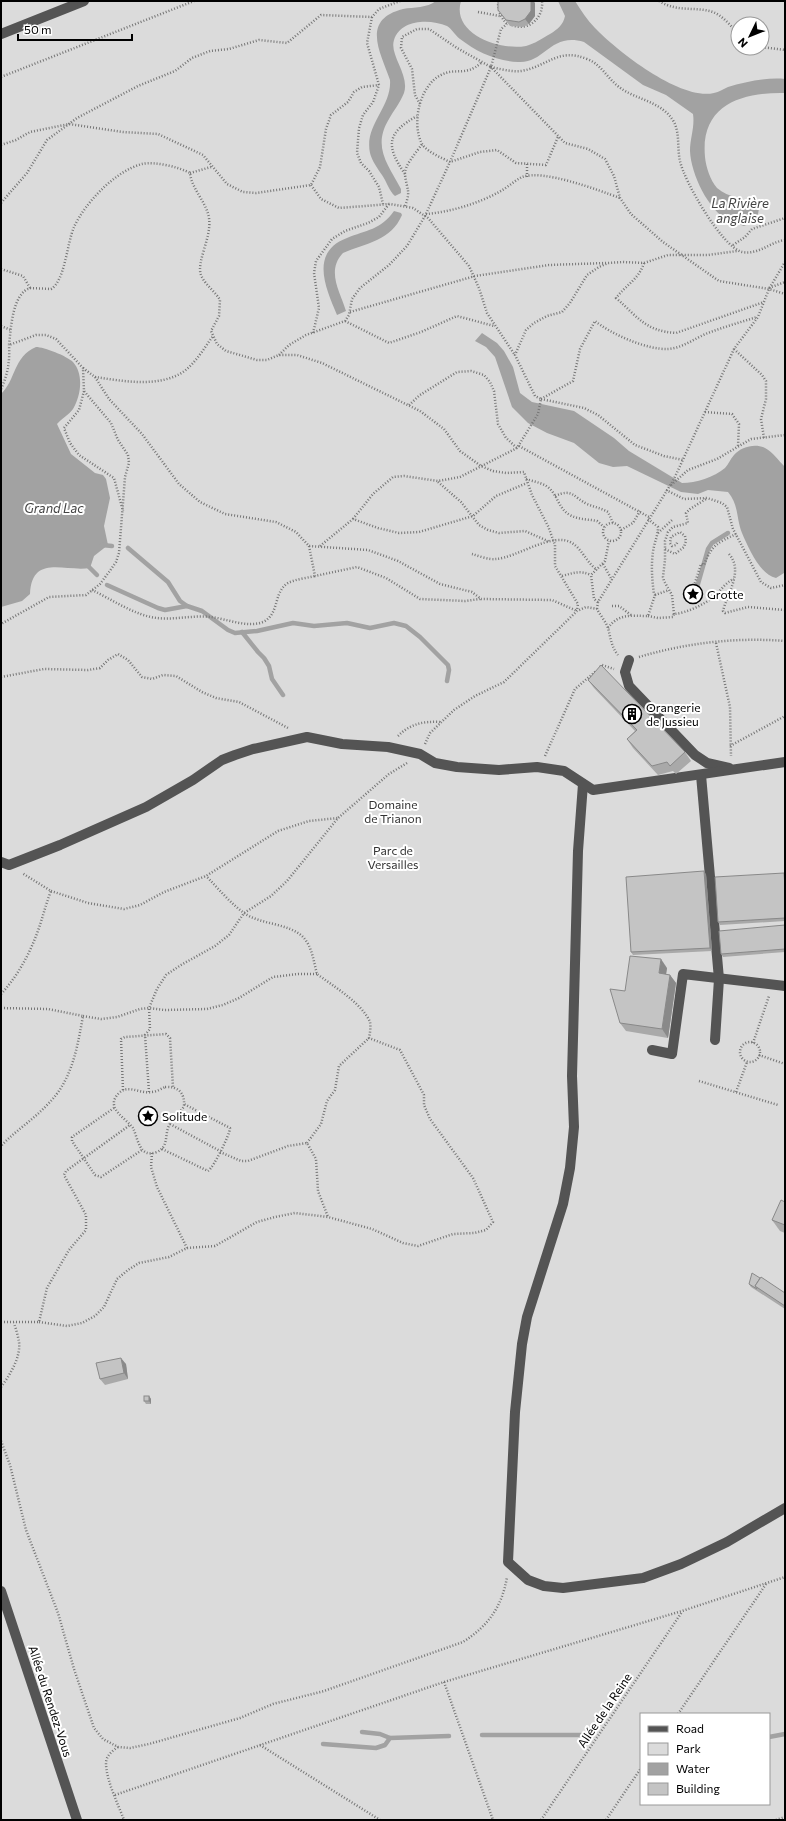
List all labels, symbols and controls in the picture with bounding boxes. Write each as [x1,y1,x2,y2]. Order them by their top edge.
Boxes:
scale bar [18,16,132,42]
north arrow [730,16,770,56]
text: 50 m [24,22,52,36]
text: N [735,36,750,51]
water label: La Rivière anglaise [711,195,769,226]
water label: Grand Lac [24,500,84,516]
place icon: Grotte [682,583,704,605]
place label: Grotte [707,587,744,601]
place label: Orangerie de Jussieu [646,700,701,729]
building icon: Orangerie de Jussieu [621,703,643,725]
park label: Domaine de Trianon [364,797,422,825]
park label: Parc de Versailles [367,843,419,871]
place icon: Solitude [137,1105,159,1127]
place label: Solitude [162,1109,207,1123]
street label: Allée du Rendez-Vous [26,1643,76,1759]
street label: Allée de la Reine [574,1670,634,1750]
legend [640,1713,770,1805]
text: Road [676,1721,704,1735]
text: Park [676,1741,702,1755]
text: Water [676,1761,710,1775]
text: Building [676,1781,720,1795]

